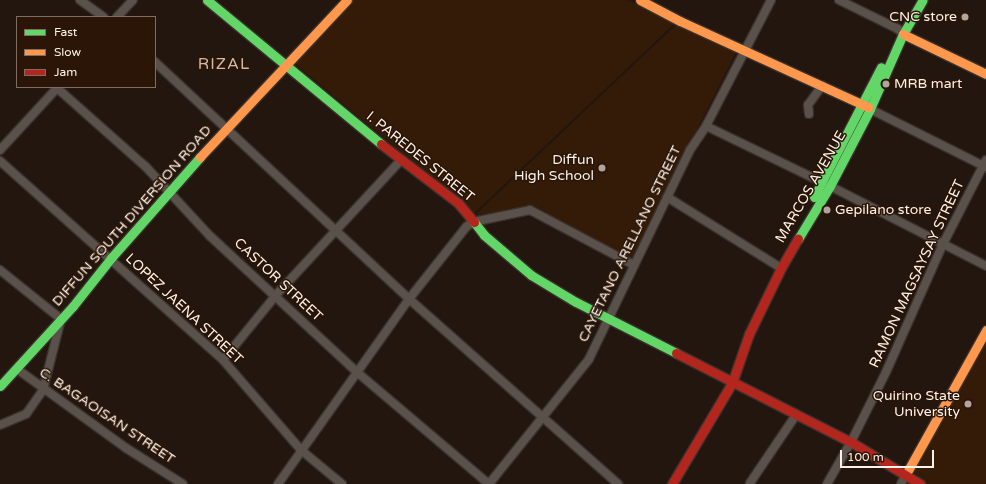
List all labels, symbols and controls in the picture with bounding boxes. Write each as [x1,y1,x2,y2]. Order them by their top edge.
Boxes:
place label: CNC store [889,9,957,25]
marker: CNC store [960,12,970,22]
legend [16,16,156,88]
text: Fast [54,25,77,39]
text: Slow [54,45,81,59]
district label: RIZAL [198,54,250,74]
text: Jam [54,65,77,79]
place label: MRB mart [894,76,962,92]
marker: MRB mart [881,79,891,89]
street label: I. PAREDES STREET [363,108,477,206]
street label: DIFFUN SOUTH DIVERSION ROAD [49,122,215,310]
street label: MARCOS AVENUE [772,128,850,246]
street label: CAYETANO ARELLANO STREET [575,143,685,345]
place label: Diffun High School [514,152,594,184]
marker: Diffun High School [597,163,607,173]
street label: RAMON MAGSAYSAY STREET [866,177,968,371]
place label: Gepilano store [835,202,931,218]
marker: Gepilano store [822,205,832,215]
street label: CASTOR STREET [230,235,326,325]
street label: LOPEZ JAENA STREET [122,250,246,368]
street label: C. BAGAOISAN STREET [36,364,178,468]
place label: Quirino State University [873,388,960,420]
marker: Quirino State University [963,399,973,409]
scale bar [842,442,936,468]
text: 100 m [847,450,884,464]

